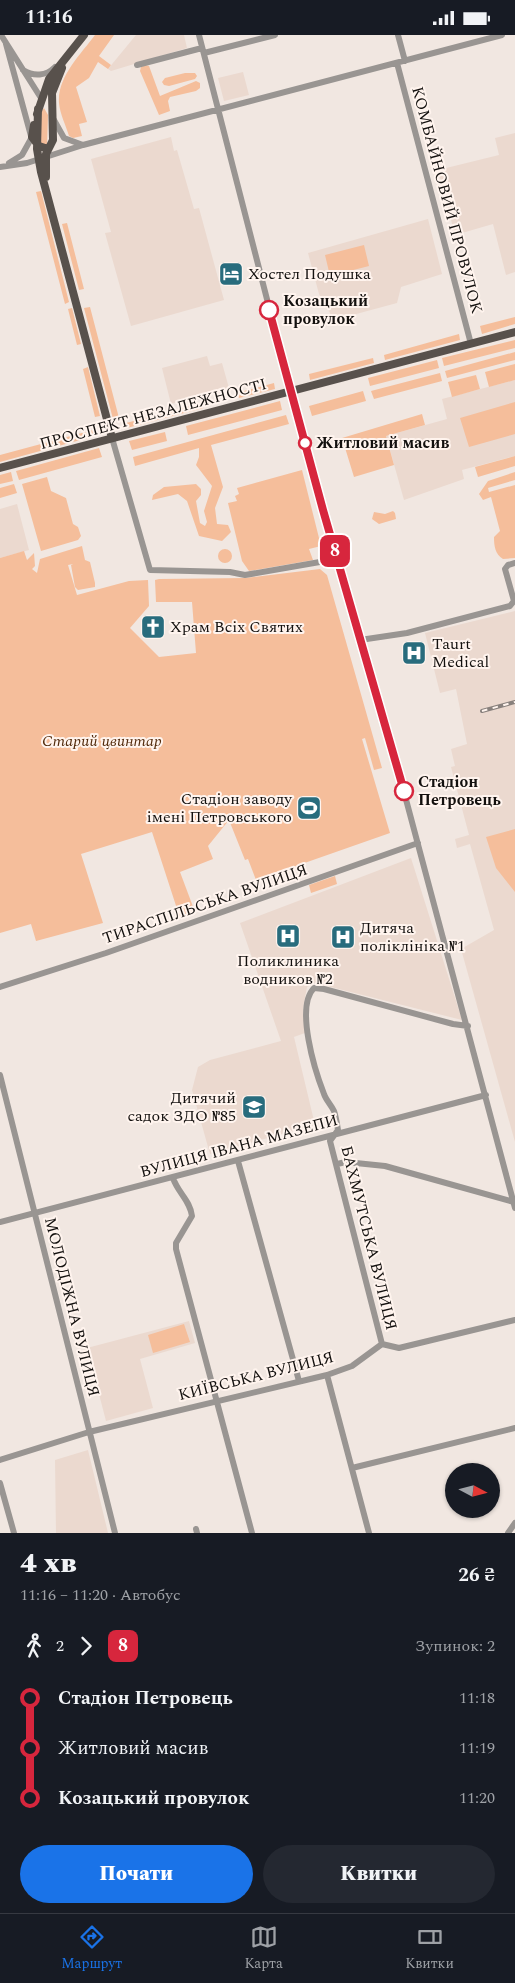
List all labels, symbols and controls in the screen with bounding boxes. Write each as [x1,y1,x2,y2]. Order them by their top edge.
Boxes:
text: 11:16 [25,3,73,32]
street label: КОМБАЙНОВИЙ ПРОВУЛОК [405,84,489,317]
hotel icon: Хостел Подушка [218,261,244,287]
place label: Хостел Подушка [248,262,371,286]
place label: Козацький провулок [283,289,368,331]
marker: Козацький провулок [259,300,279,320]
street label: ПРОСПЕКТ НЕЗАЛЕЖНОСТІ [37,372,269,456]
place label: Житловий масив [316,431,449,455]
marker: Житловий масив [298,436,312,450]
line badge: 8 [319,535,351,567]
text: 8 [330,537,340,564]
church icon: Храм Всіх Святих [140,614,166,640]
place label: Храм Всіх Святих [170,615,303,639]
place label: Taurt Medical [432,632,489,674]
hospital icon: Taurt Medical [401,640,427,666]
park label: Старий цвинтар [42,729,162,753]
place label: Стадіон Петровець [418,770,501,812]
marker: Стадіон Петровець [394,781,414,801]
place label: Стадіон заводу імені Петровського [147,787,293,829]
sports icon: Стадіон заводу імені Петровського [296,795,322,821]
street label: ТИРАСПІЛЬСЬКА ВУЛИЦЯ [99,858,311,950]
place label: Дитяча поліклініка №1 [360,916,465,958]
hospital icon: Поликлиника водников №2 [275,923,301,949]
hospital icon: Дитяча поліклініка №1 [330,924,356,950]
place label: Поликлиника водников №2 [237,949,339,991]
place label: Дитячий садок ЗДО №85 [127,1086,236,1128]
school or university icon: Дитячий садок ЗДО №85 [241,1094,267,1120]
street label: ВУЛИЦЯ ІВАНА МАЗЕПИ [137,1108,341,1184]
street label: БАХМУТСЬКА ВУЛИЦЯ [334,1143,404,1333]
street label: МОЛОДІЖНА ВУЛИЦЯ [38,1215,106,1399]
street label: КИЇВСЬКА ВУЛИЦЯ [176,1345,336,1407]
north arrow [445,1463,500,1517]
map controls [445,1463,500,1518]
text: 4 хв [20,1542,76,1585]
text: 26 ₴ [458,1561,495,1590]
text: 11:16 – 11:20 · Автобус [20,1583,181,1607]
icon: walk [20,1632,48,1660]
icon: forward [72,1632,100,1660]
text: 8 [118,1632,128,1659]
text: 2 [56,1634,64,1658]
text: Зупинок: 2 [415,1634,495,1658]
text: Стадіон Петровець [58,1684,233,1713]
text: 11:18 [459,1686,495,1710]
text: Житловий масив [58,1734,208,1763]
text: 11:19 [459,1736,495,1760]
text: Козацький провулок [58,1784,249,1813]
text: 11:20 [459,1786,495,1810]
button: Почати [20,1845,253,1903]
button: Квитки [263,1845,495,1903]
tab: Маршрут [61,1923,122,1974]
tab: Карта [245,1923,283,1974]
tab: Квитки [405,1923,454,1974]

